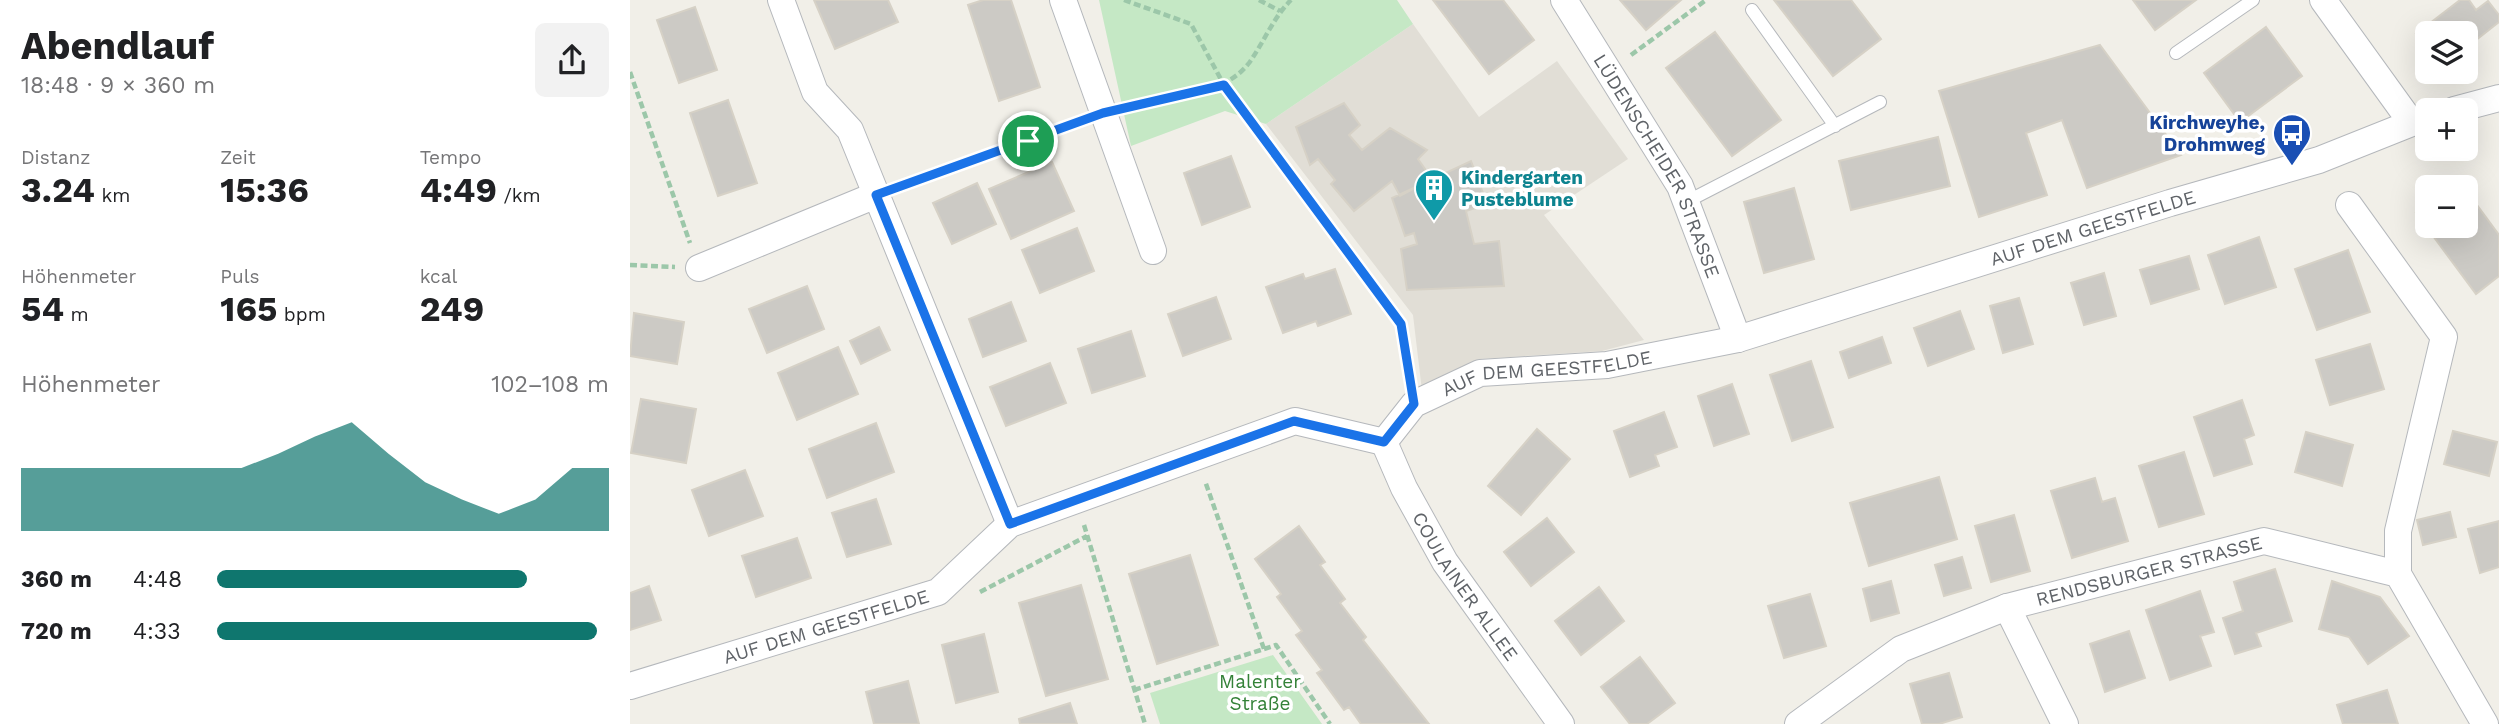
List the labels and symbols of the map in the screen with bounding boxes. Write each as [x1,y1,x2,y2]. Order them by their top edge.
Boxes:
street label: LÜDENSCHEIDER STRASSE [1589,50,1725,281]
pin [998,111,1058,171]
place label: Kirchweyhe, Drohmweg [2149,111,2265,156]
bus stop icon: Kirchweyhe, Drohmweg [2271,112,2313,167]
place label: Kindergarten Pusteblume [1461,166,1583,211]
building icon: Kindergarten Pusteblume [1413,167,1455,222]
street label: AUF DEM GEESTFELDE [1987,185,2198,270]
street label: AUF DEM GEESTFELDE [1438,345,1654,401]
street label: COULAINER ALLEE [1408,508,1523,665]
street label: RENDSBURGER STRASSE [2033,530,2264,611]
street label: AUF DEM GEESTFELDE [720,584,932,668]
park label: Malenter Straße [1219,670,1301,715]

